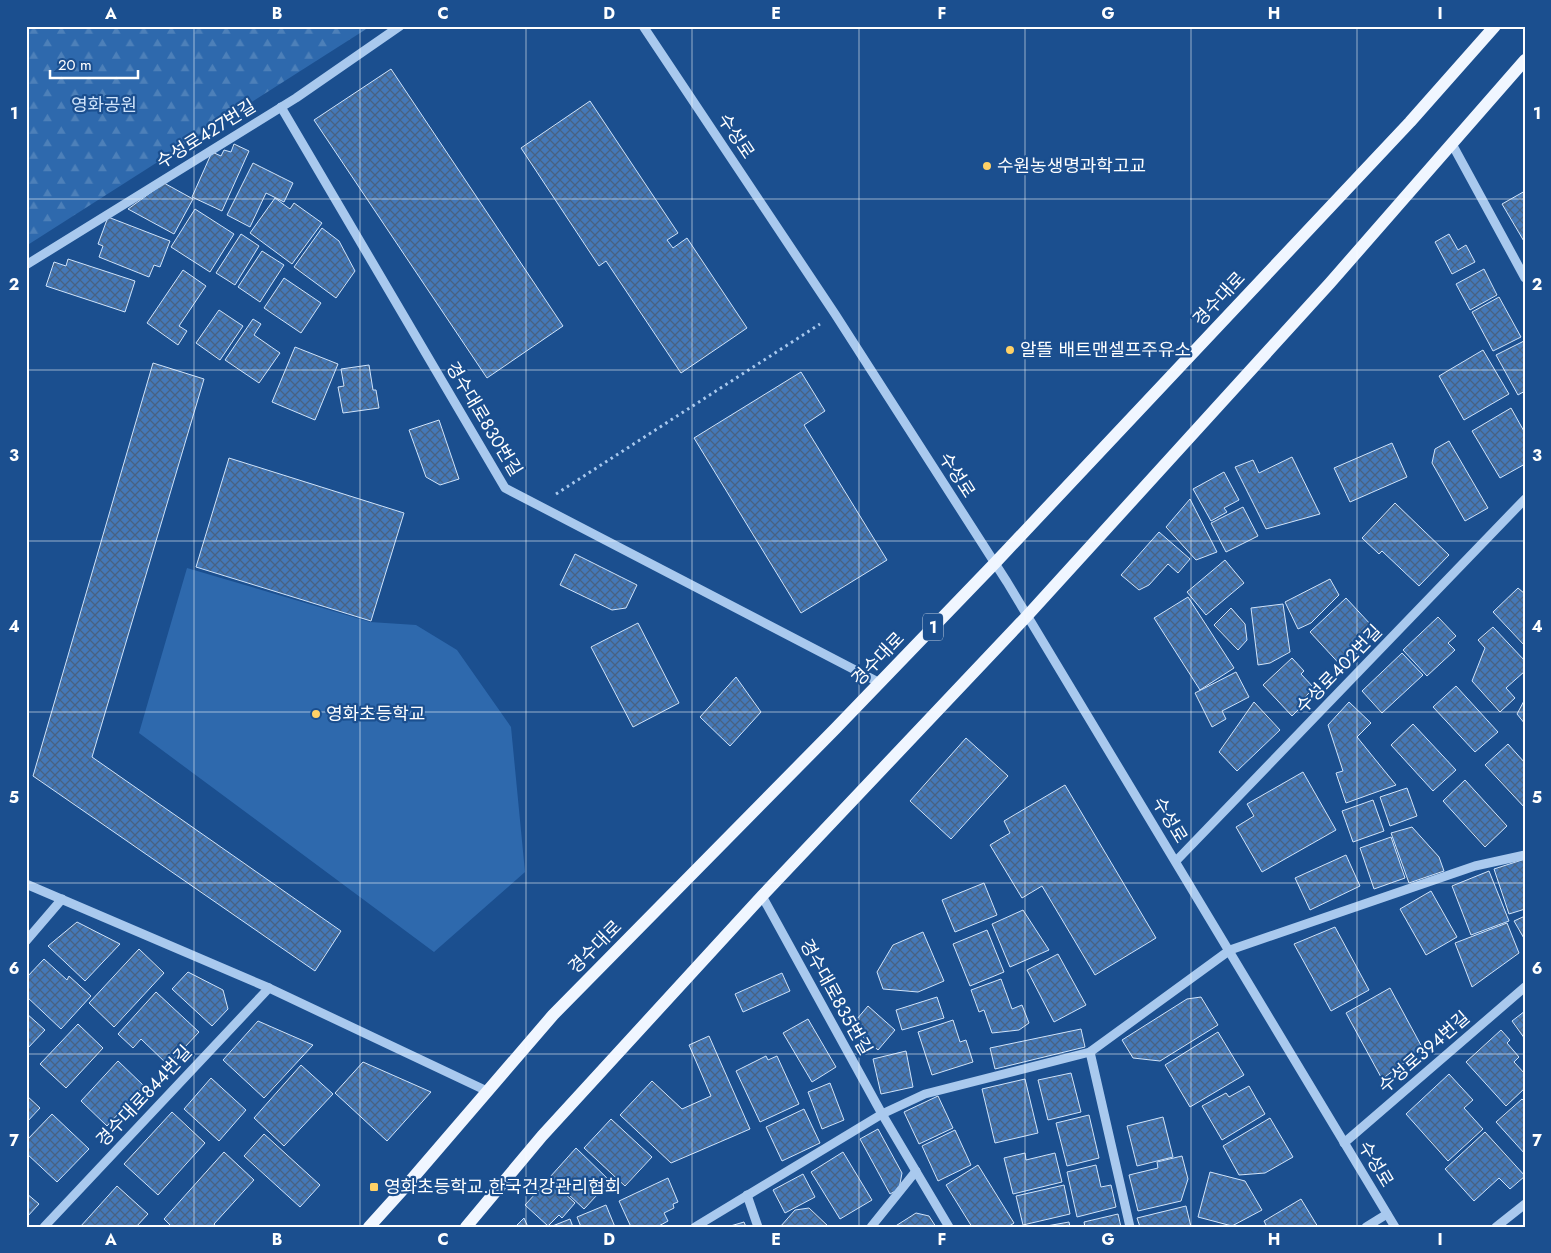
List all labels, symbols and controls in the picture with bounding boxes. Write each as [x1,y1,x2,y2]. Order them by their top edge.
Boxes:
text: A [104,2,117,25]
text: B [272,2,282,25]
text: C [437,2,449,25]
text: D [603,2,615,25]
text: E [771,2,781,25]
text: F [938,2,946,25]
text: G [1101,2,1115,25]
text: H [1268,2,1280,25]
text: I [1437,2,1443,25]
scale bar [50,48,138,80]
text: 20 m [58,54,92,76]
park label: 영화공원 [71,92,137,118]
street label: 수성로427번길 [151,93,261,175]
text: 1 [10,102,18,125]
text: 1 [1533,102,1541,125]
street label: 수성로 [711,108,761,164]
place label: 수원농생명과학고교 [997,153,1146,179]
marker: 수원농생명과학고교 [981,160,993,172]
street label: 경수대로 [1187,266,1251,332]
text: 2 [9,273,19,296]
text: 2 [1532,273,1542,296]
place label: 알뜰 배트맨셀프주유소 [1020,337,1191,363]
marker: 알뜰 배트맨셀프주유소 [1004,344,1016,356]
street label: 경수대로830번길 [439,357,529,481]
text: 3 [9,444,19,467]
text: 3 [1532,444,1542,467]
street label: 수성로 [933,447,981,503]
road number: 1 [923,614,943,640]
text: 4 [8,615,20,638]
text: 4 [1531,615,1543,638]
street label: 수성로402번길 [1290,619,1388,719]
street label: 경수대로 [846,626,910,692]
place label: 영화초등학교 [326,701,425,727]
marker: 영화초등학교 [310,708,322,720]
text: 5 [9,786,19,809]
text: 5 [1532,786,1542,809]
street label: 수성로 [1146,792,1194,848]
street label: 경수대로 [562,914,628,980]
street label: 경수대로835번길 [793,934,879,1060]
text: 6 [9,957,19,980]
text: 6 [1532,957,1542,980]
street label: 수성로394번길 [1373,1005,1475,1099]
street label: 경수대로844번길 [90,1040,198,1152]
text: 7 [9,1129,19,1152]
text: 7 [1532,1129,1542,1152]
street label: 수성로 [1352,1136,1400,1192]
place label: 영화초등학교.한국건강관리협회 [384,1174,621,1200]
marker: 영화초등학교.한국건강관리협회 [368,1181,380,1193]
text: A [104,1228,117,1251]
text: B [272,1228,282,1251]
text: C [437,1228,449,1251]
text: D [603,1228,615,1251]
text: E [771,1228,781,1251]
text: F [938,1228,946,1251]
text: G [1101,1228,1115,1251]
text: H [1268,1228,1280,1251]
text: I [1437,1228,1443,1251]

